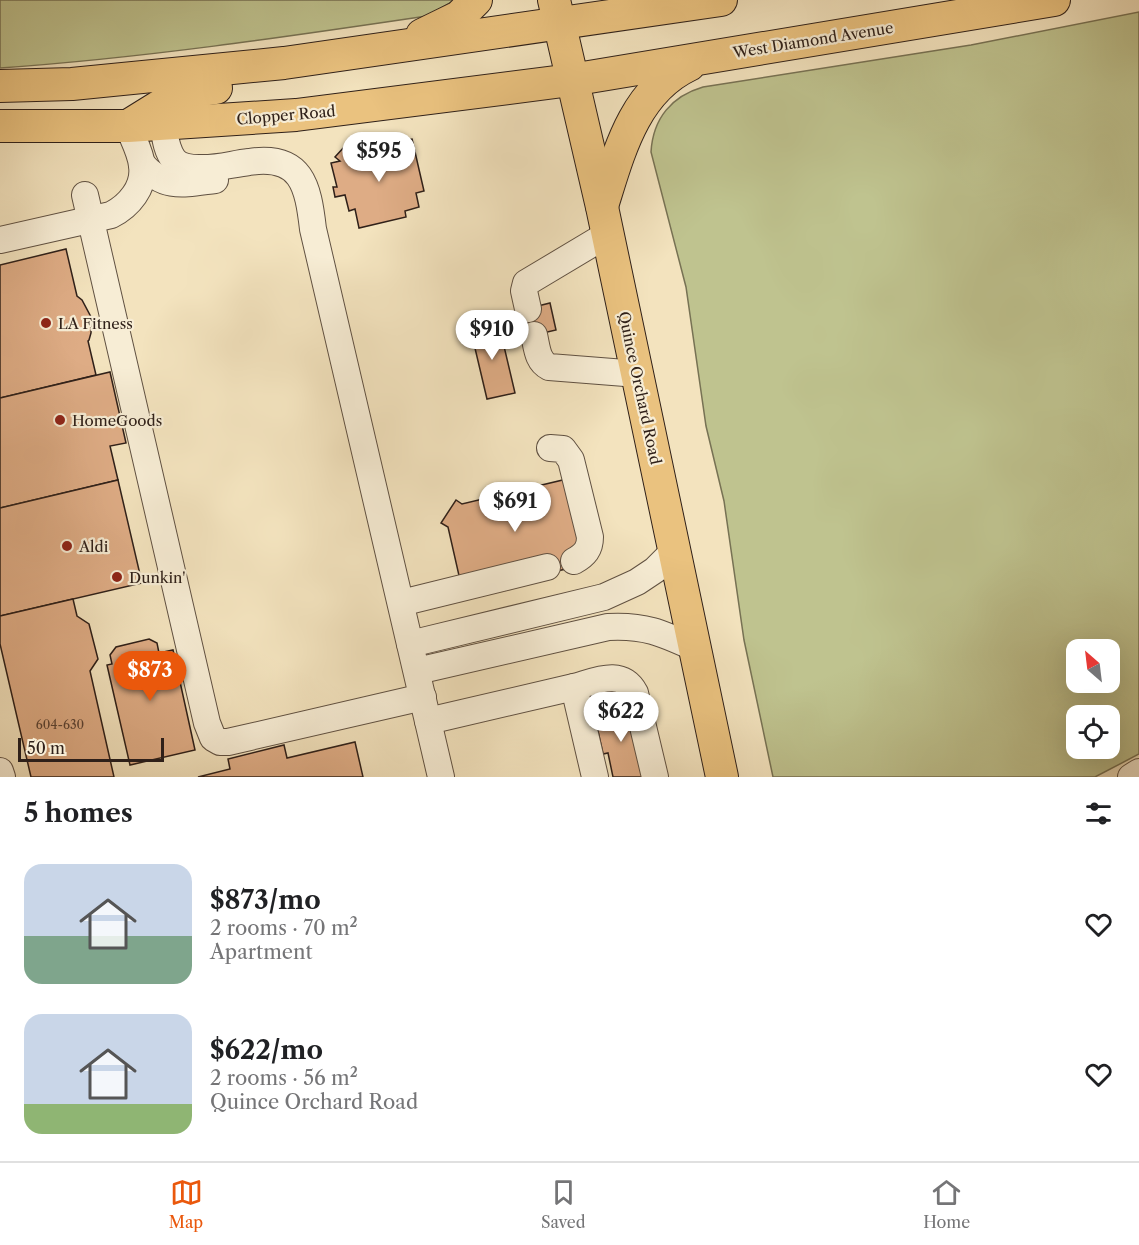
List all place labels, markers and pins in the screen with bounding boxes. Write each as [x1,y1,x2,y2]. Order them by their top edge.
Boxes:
pin: $595 [343,132,415,183]
pin: $910 [456,310,528,361]
place label: LA Fitness [58,314,133,333]
marker: LA Fitness [39,316,53,330]
place label: HomeGoods [72,411,162,430]
marker: HomeGoods [53,413,67,427]
pin: $691 [479,482,551,533]
place label: Aldi [78,537,109,556]
marker: Aldi [60,539,74,553]
place label: Dunkin' [129,568,185,587]
marker: Dunkin' [110,570,124,584]
pin: $873 [114,651,186,702]
pin: $622 [585,692,657,743]

